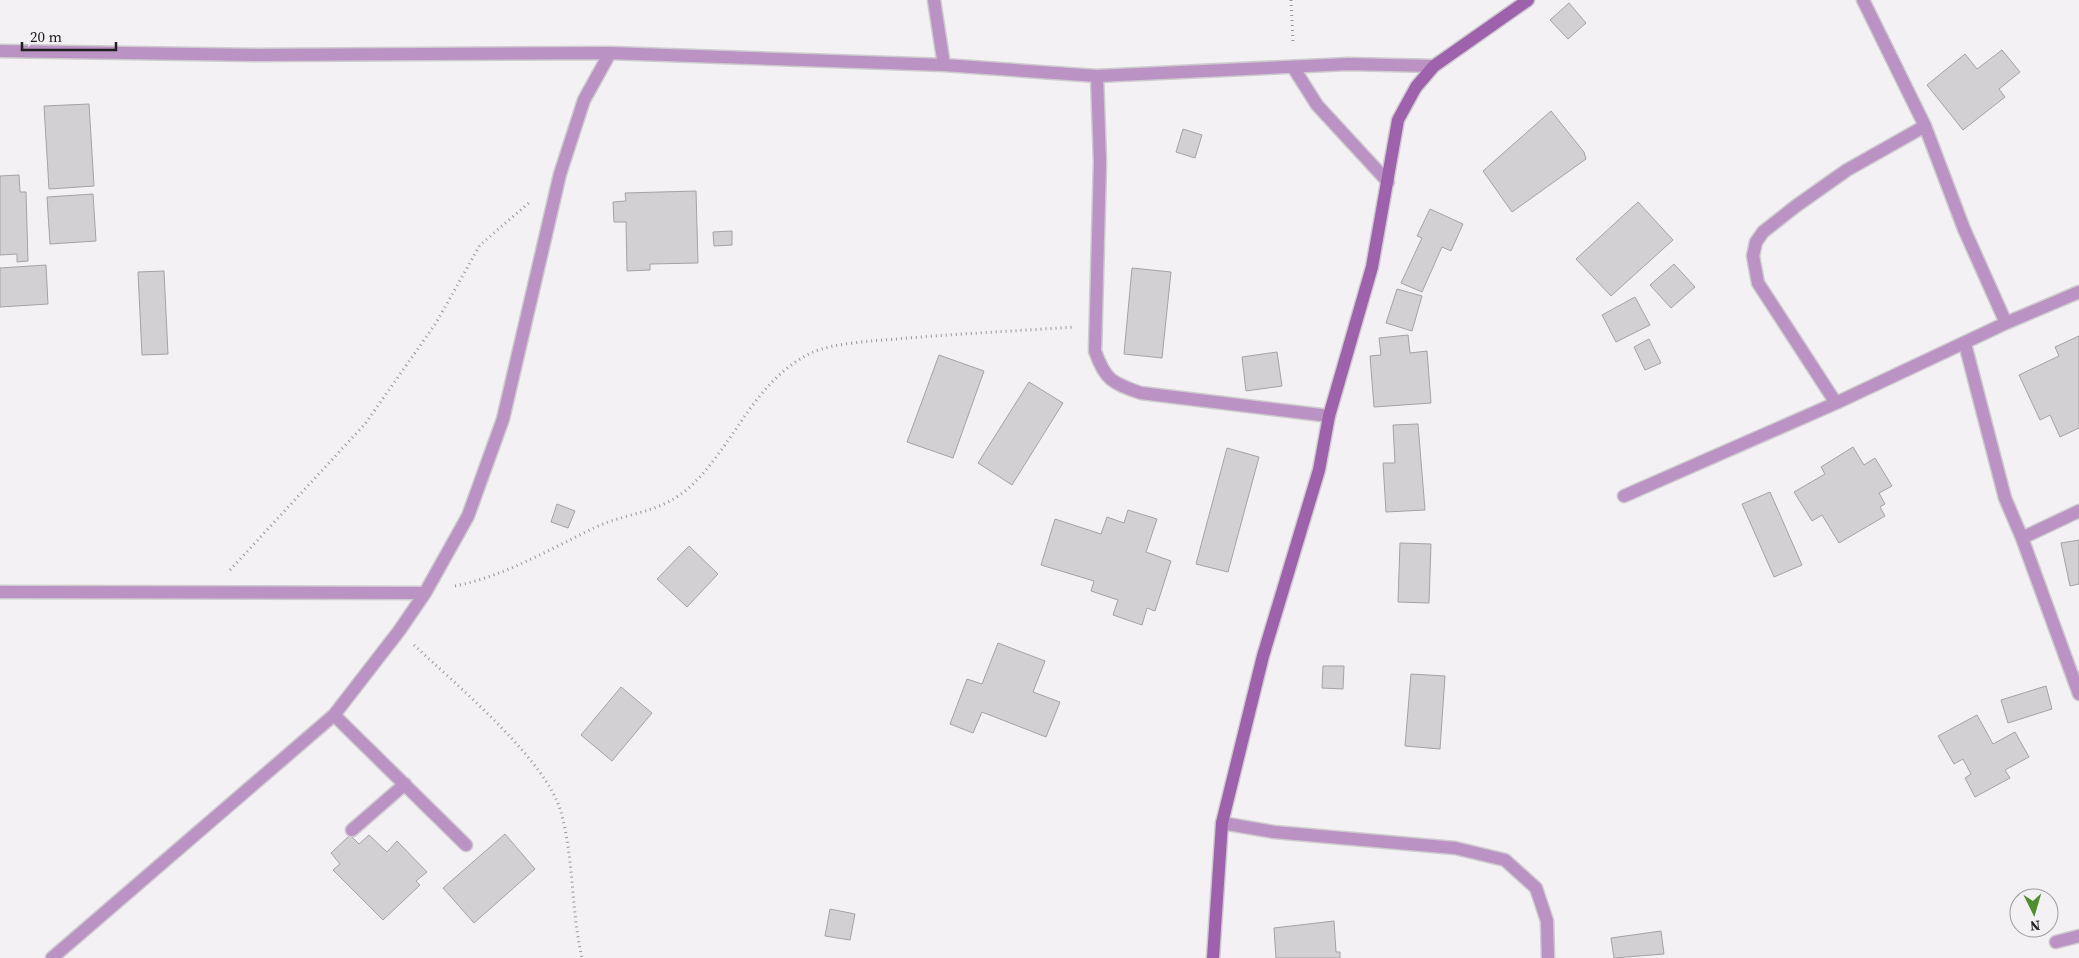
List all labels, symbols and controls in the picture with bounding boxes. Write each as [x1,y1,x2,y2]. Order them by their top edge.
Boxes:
scale bar [22,20,116,52]
text: 20 m [30,26,62,47]
north arrow [2009,888,2059,938]
text: N [2029,916,2041,936]

